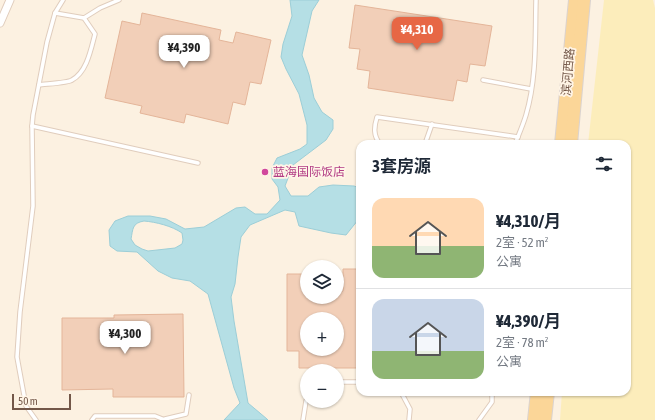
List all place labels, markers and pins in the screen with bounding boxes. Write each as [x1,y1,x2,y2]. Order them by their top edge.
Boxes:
pin: ¥4,310 [384,17,450,51]
pin: ¥4,390 [151,35,217,69]
place label: 蓝海国际饭店 [273,165,345,179]
marker: 蓝海国际饭店 [260,167,270,177]
pin: ¥4,300 [92,321,158,355]

